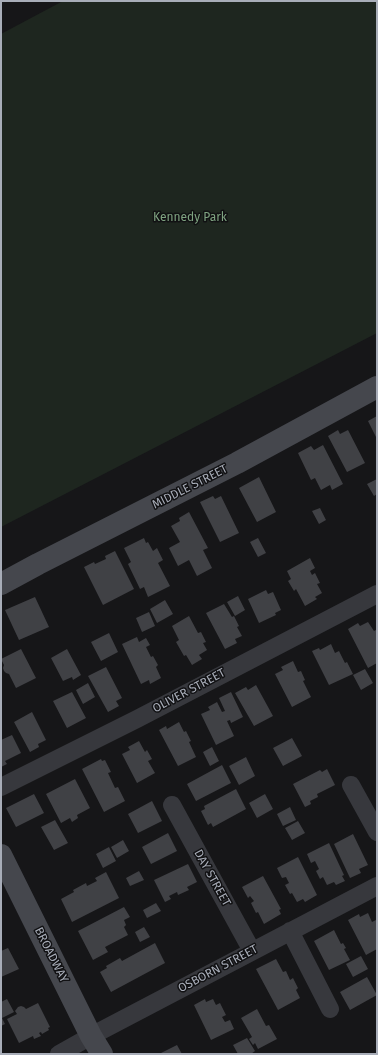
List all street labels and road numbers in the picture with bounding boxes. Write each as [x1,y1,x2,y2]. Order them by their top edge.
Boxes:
street label: MIDDLE STREET [150,462,230,512]
street label: OLIVER STREET [150,666,228,716]
street label: DAY STREET [191,847,233,909]
street label: BROADWAY [31,925,71,985]
street label: OSBORN STREET [176,942,260,996]

